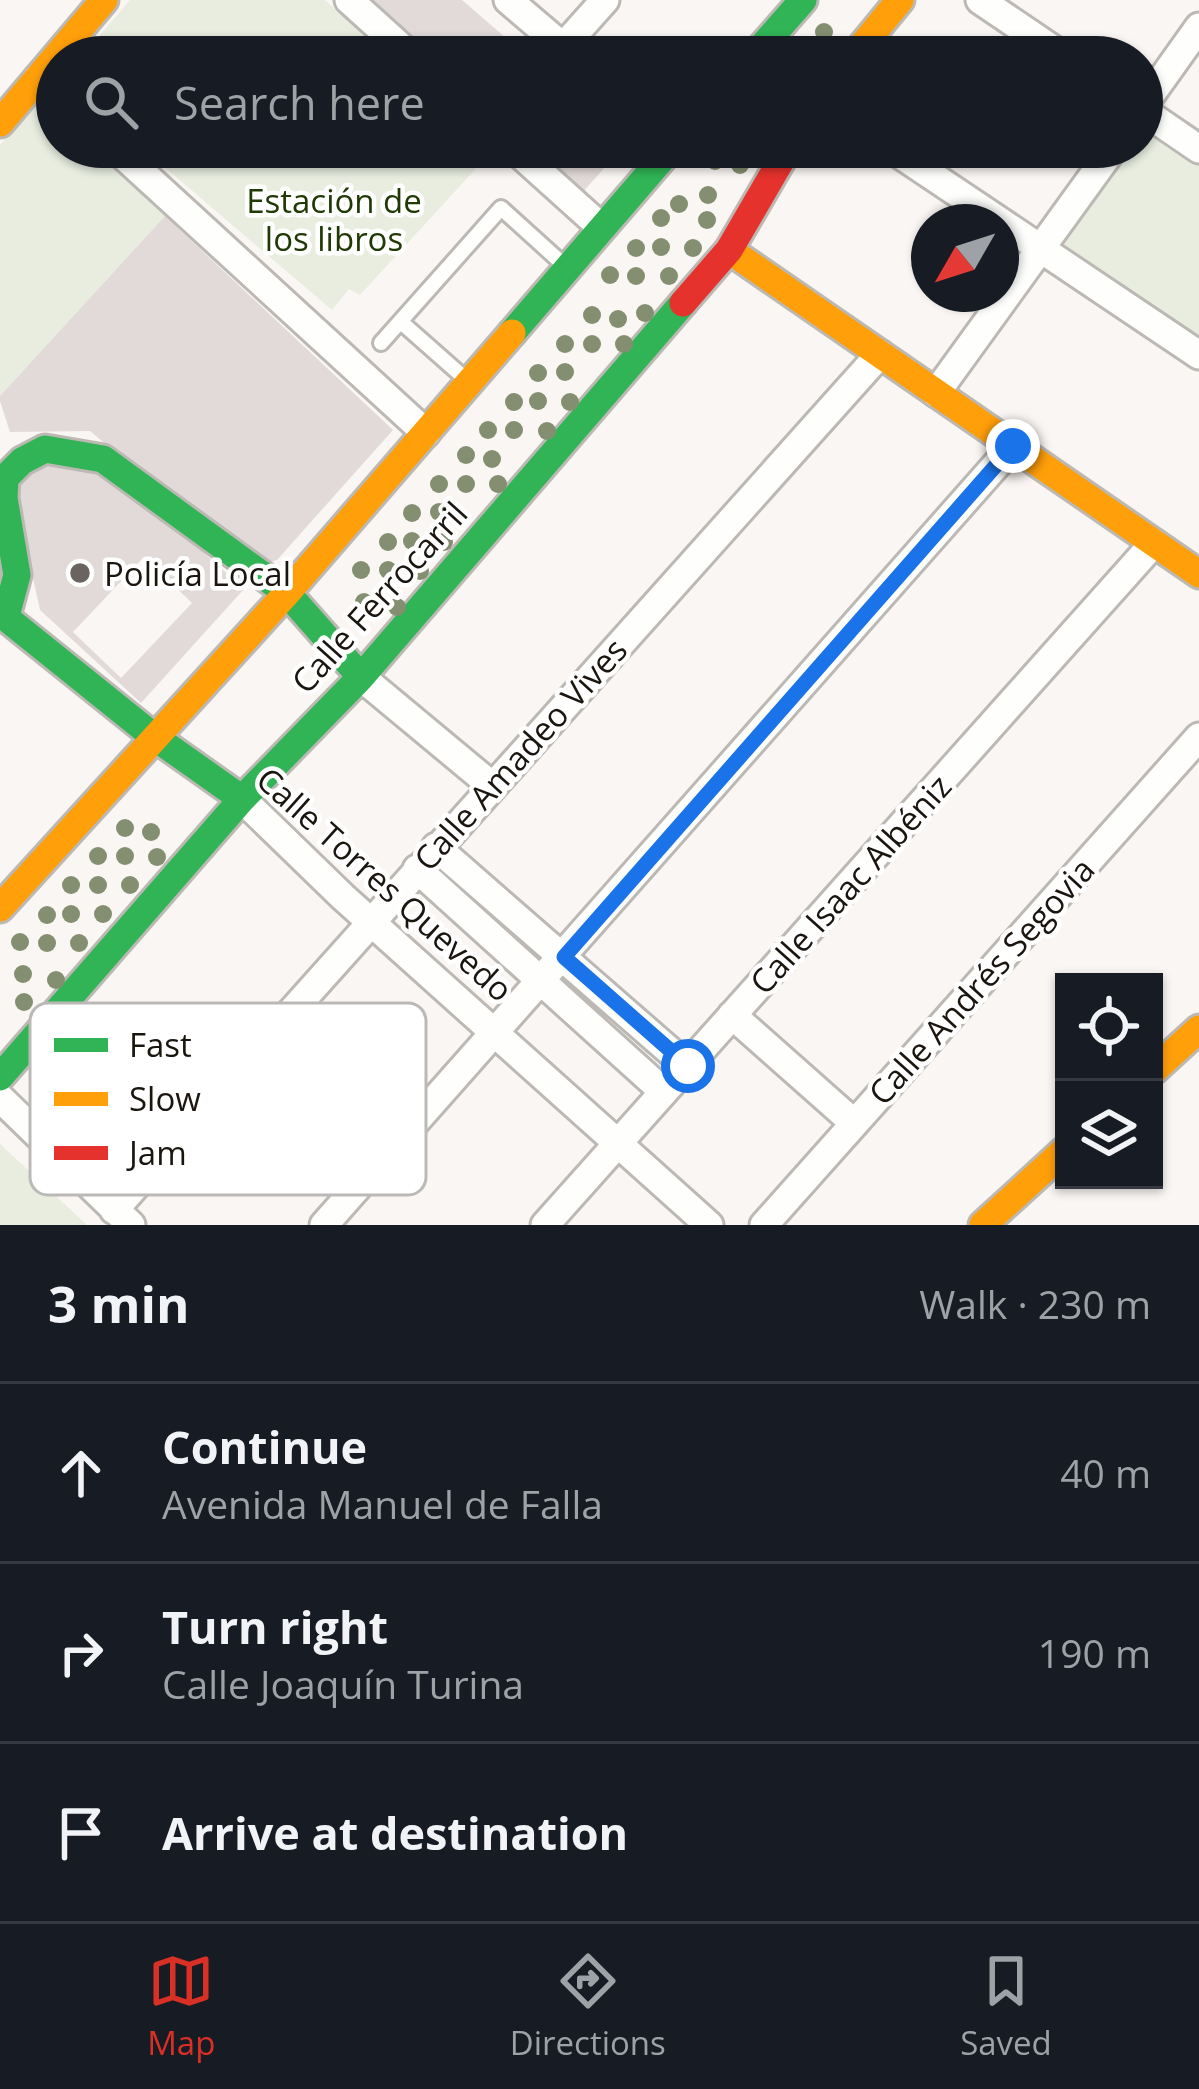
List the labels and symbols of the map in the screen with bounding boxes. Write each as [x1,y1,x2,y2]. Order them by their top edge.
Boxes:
park label: Estación de los libros [246,178,422,261]
north arrow [911,204,1019,312]
route end [986,419,1040,473]
street label: Calle Ferrocarril [281,492,477,702]
place label: Policía Local [104,551,291,596]
marker: Policía Local [67,560,93,586]
street label: Calle Amadeo Vives [403,628,637,880]
street label: Calle Torres Quevedo [247,757,523,1011]
street label: Calle Isaac Albéniz [739,765,961,1003]
street label: Calle Andrés Segovia [858,848,1104,1114]
legend [30,1003,426,1195]
text: Fast [129,1022,192,1067]
route start [661,1039,715,1093]
text: Slow [129,1076,201,1121]
text: Jam [126,1130,187,1175]

